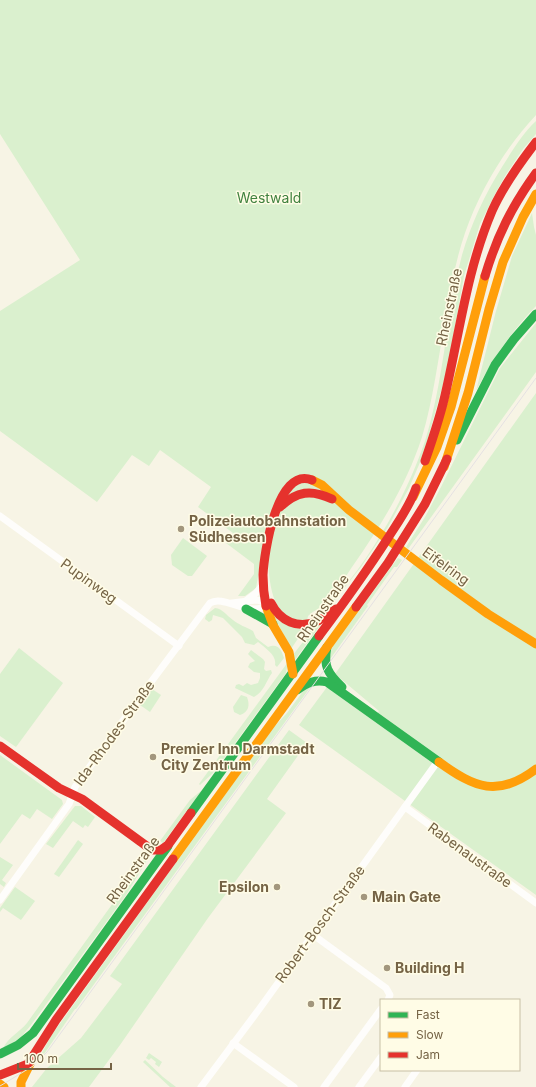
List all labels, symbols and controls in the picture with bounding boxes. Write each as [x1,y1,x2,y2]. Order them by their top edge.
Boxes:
park label: Westwald [237,189,301,206]
street label: Rheinstraße [432,266,465,347]
place label: Polizeiautobahnstation Südhessen [189,512,346,545]
marker: Polizeiautobahnstation Südhessen [176,524,186,534]
street label: Eifelring [420,543,473,588]
street label: Pupinweg [58,554,121,607]
street label: Rheinstraße [293,570,352,645]
street label: Ida-Rhodes-Straße [70,677,158,789]
place label: Premier Inn Darmstadt City Zentrum [161,740,315,773]
marker: Premier Inn Darmstadt City Zentrum [148,752,158,762]
street label: Rabenaustraße [425,818,516,891]
street label: Rheinstraße [102,833,163,907]
street label: Robert-Bosch-Straße [271,862,368,986]
place label: Epsilon [219,878,269,895]
marker: Epsilon [272,882,282,892]
place label: Main Gate [372,888,441,905]
marker: Main Gate [359,892,369,902]
place label: Building H [395,959,465,976]
marker: Building H [382,963,392,973]
place label: TIZ [319,995,342,1012]
marker: TIZ [306,999,316,1009]
legend [380,999,520,1071]
text: Fast [416,1007,440,1022]
text: Slow [416,1027,444,1042]
scale bar [18,1045,111,1071]
text: Jam [416,1047,440,1062]
text: 100 m [24,1051,58,1066]

